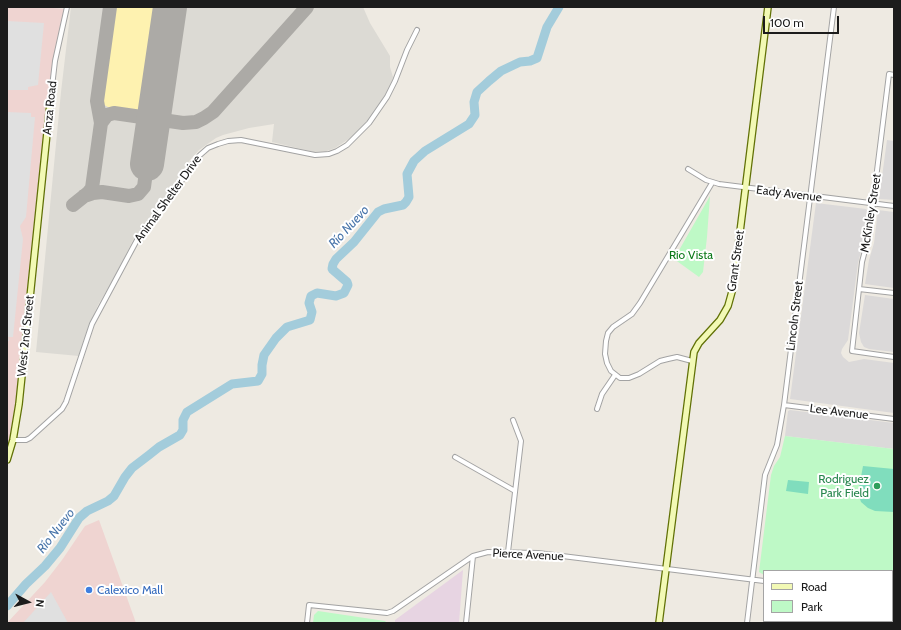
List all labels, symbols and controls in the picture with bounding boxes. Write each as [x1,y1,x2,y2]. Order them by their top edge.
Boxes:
scale bar [765,8,841,34]
text: 100 m [770,15,804,30]
street label: Anza Road [40,80,60,136]
street label: Animal Shelter Drive [132,153,204,245]
street label: McKinley Street [858,173,884,253]
street label: Eady Avenue [755,183,823,205]
water label: Río Nuevo [325,203,373,251]
street label: Grant Street [725,229,747,293]
park label: Rio Vista [669,248,713,262]
street label: Lincoln Street [784,280,806,352]
street label: West 2nd Street [15,295,37,377]
street label: Lee Avenue [809,401,869,423]
place label: Rodriguez Park Field [818,472,869,500]
marker: Rodriguez Park Field [872,481,882,491]
water label: Río Nuevo [34,506,78,556]
street label: Pierce Avenue [492,546,564,564]
legend [763,570,893,622]
text: Road [801,579,827,594]
north arrow [8,582,48,622]
place label: Calexico Mall [97,583,163,597]
marker: Calexico Mall [84,585,94,595]
text: N [32,599,47,608]
text: Park [801,599,823,614]

